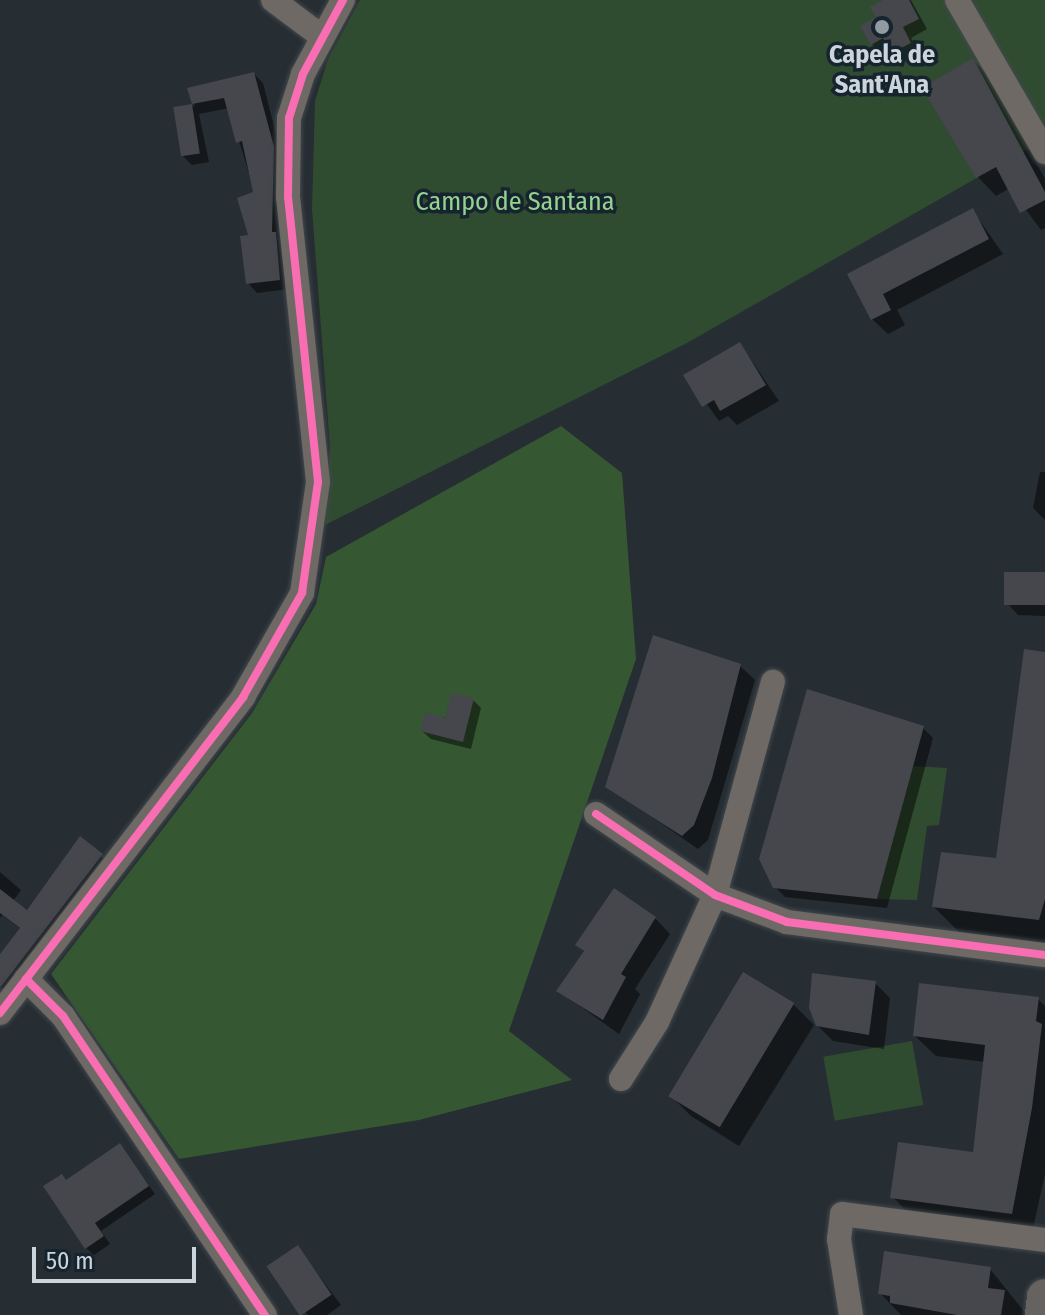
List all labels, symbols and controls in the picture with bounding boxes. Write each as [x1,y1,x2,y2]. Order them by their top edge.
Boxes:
marker: Capela de Sant'Ana [873,18,891,36]
place label: Capela de Sant'Ana [829,39,935,100]
park label: Campo de Santana [415,186,615,218]
scale bar [36,1231,200,1281]
text: 50 m [46,1247,94,1275]

